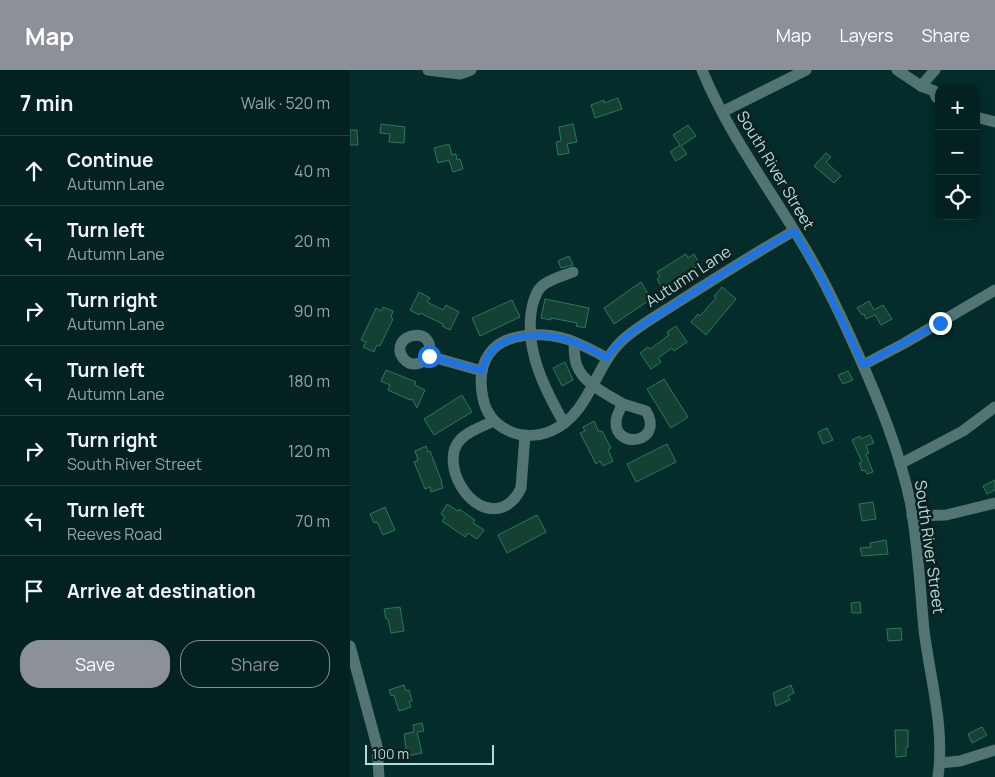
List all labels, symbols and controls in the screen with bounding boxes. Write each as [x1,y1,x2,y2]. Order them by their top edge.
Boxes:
text: Map [25,19,74,52]
text: Map [776,23,811,47]
text: Layers [839,23,893,47]
text: Share [921,23,970,47]
map controls [935,85,980,220]
button: + [935,85,980,130]
text: 7 min [20,89,73,117]
text: Walk · 520 m [241,92,330,114]
street label: South River Street [732,107,820,233]
button: − [935,130,980,175]
text: Continue [67,147,153,173]
icon: ahead [20,157,48,185]
text: 40 m [294,160,330,182]
text: Autumn Lane [67,173,165,195]
button: locate [935,175,980,220]
text: Turn left [67,217,145,243]
icon: left [20,227,48,255]
text: 20 m [294,230,330,252]
street label: Autumn Lane [641,240,735,312]
text: Autumn Lane [67,243,165,265]
text: Turn right [67,287,157,313]
icon: right [20,297,48,325]
text: 90 m [294,300,330,322]
route end [929,312,952,335]
text: Autumn Lane [67,313,165,335]
route start [418,345,441,368]
text: Turn left [67,357,145,383]
icon: left [20,367,48,395]
text: 180 m [288,370,330,392]
text: Autumn Lane [67,383,165,405]
text: Turn right [67,427,157,453]
icon: right [20,437,48,465]
text: 120 m [288,440,330,462]
text: South River Street [67,453,202,475]
street label: South River Street [910,479,950,615]
text: Turn left [67,497,145,523]
icon: left [20,507,48,535]
text: 70 m [295,510,330,532]
text: Reeves Road [67,523,162,545]
icon: arrive [20,577,48,605]
text: Arrive at destination [67,578,256,604]
button: Save [20,640,170,688]
button: Share [180,640,330,688]
scale bar [365,742,494,765]
text: 100 m [372,744,409,763]

